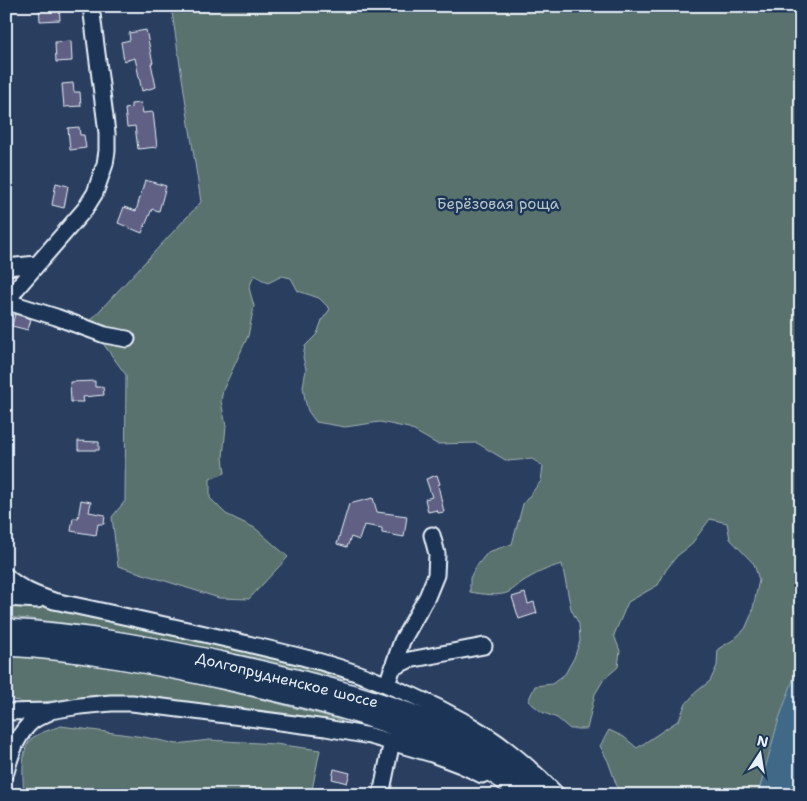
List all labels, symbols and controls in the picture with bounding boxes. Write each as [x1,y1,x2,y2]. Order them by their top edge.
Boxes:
park label: Берёзовая роща [437,194,560,214]
street label: Долгопрудненское шоссе [194,648,380,712]
north arrow [734,728,784,778]
text: N [755,731,770,751]

